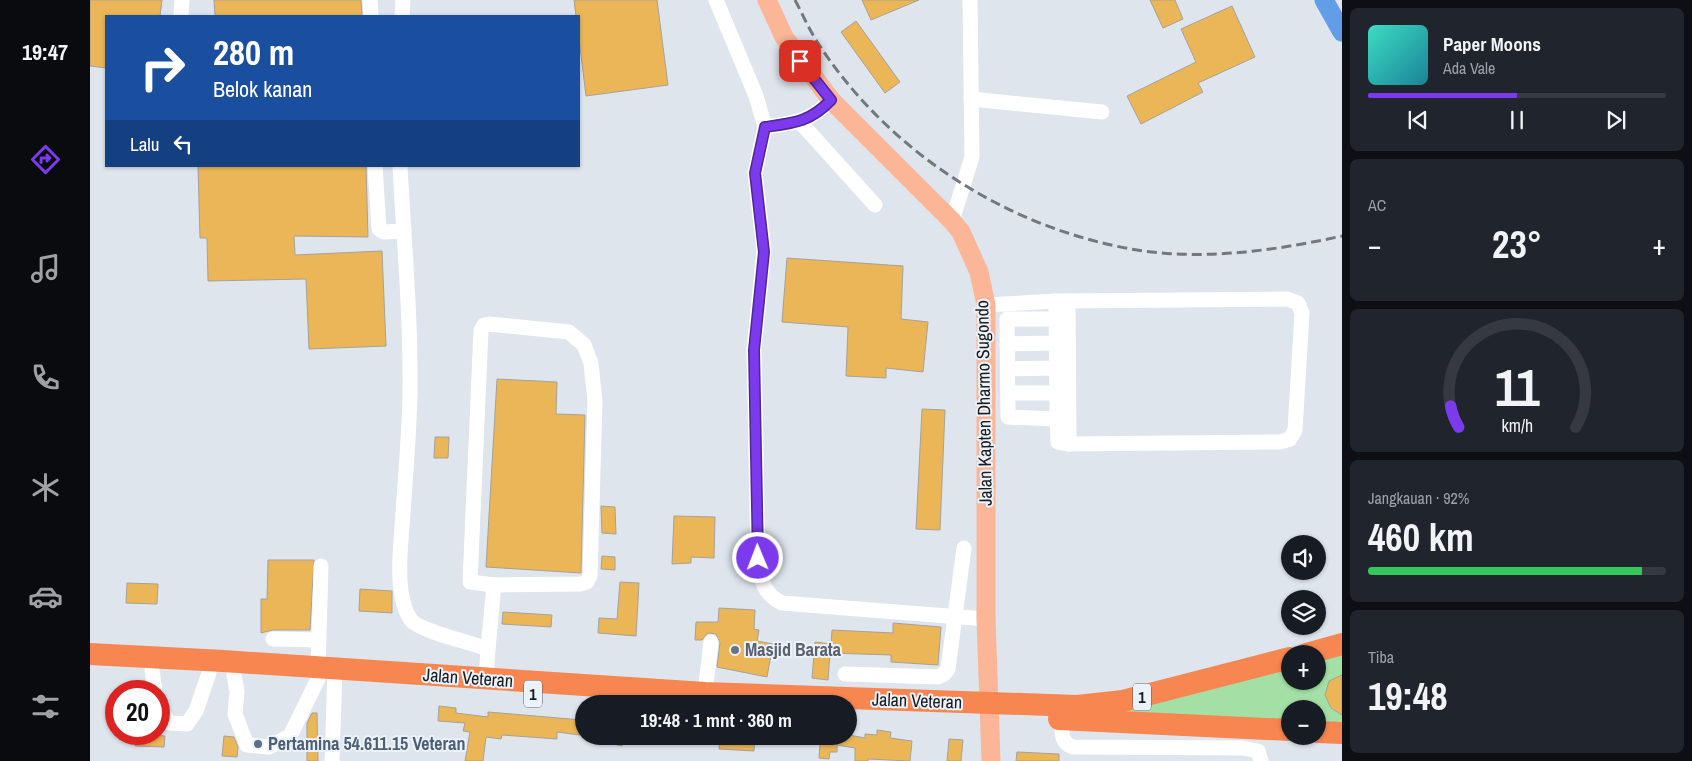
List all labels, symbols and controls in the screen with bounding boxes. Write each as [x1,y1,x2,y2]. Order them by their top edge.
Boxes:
text: 280 m [213,29,294,76]
text: Paper Moons [1443,31,1541,57]
icon: right [130,35,195,100]
text: 19:47 [22,37,68,67]
pin [779,40,821,82]
icon: arrive [786,47,814,75]
text: Ada Vale [1443,57,1495,79]
text: Belok kanan [213,74,312,104]
icon: previous [1404,106,1432,134]
icon: pause [1503,106,1531,134]
icon: next [1602,106,1630,134]
icon: left [169,130,197,158]
text: Lalu [130,131,159,157]
icon: directions [28,142,63,177]
text: AC [1368,194,1386,216]
text: 23° [1492,219,1542,270]
text: − [1368,226,1381,264]
text: + [1653,226,1666,264]
icon: music [28,251,63,286]
street label: Jalan Kapten Dharmo Sugondo [969,300,998,506]
text: 11 [1494,352,1540,422]
icon: phone [28,360,63,395]
text: km/h [1501,414,1533,438]
icon: climate [28,470,63,505]
text: Jangkauan · 92% [1368,487,1469,509]
text: 460 km [1368,512,1474,563]
position arrow [731,531,783,583]
map controls [1281,535,1326,745]
button: sound [1281,535,1326,580]
icon: car [28,579,63,614]
button: layers [1281,590,1326,635]
place label: Masjid Barata [745,637,842,662]
marker: Masjid Barata [729,644,741,656]
button: + [1281,645,1326,690]
text: Tiba [1368,646,1394,668]
street label: Jalan Veteran [422,662,514,693]
text: 19:48 [1368,671,1448,722]
speed limit sign: 20 [105,680,170,745]
road number: 1 [524,681,542,708]
road number: 1 [1133,684,1151,710]
street label: Jalan Veteran [871,686,963,715]
icon: filters [28,689,63,724]
button: − [1281,700,1326,745]
text: 19:48 · 1 mnt · 360 m [640,707,792,733]
place label: Pertamina 54.611.15 Veteran [268,731,466,756]
marker: Pertamina 54.611.15 Veteran [252,738,264,750]

